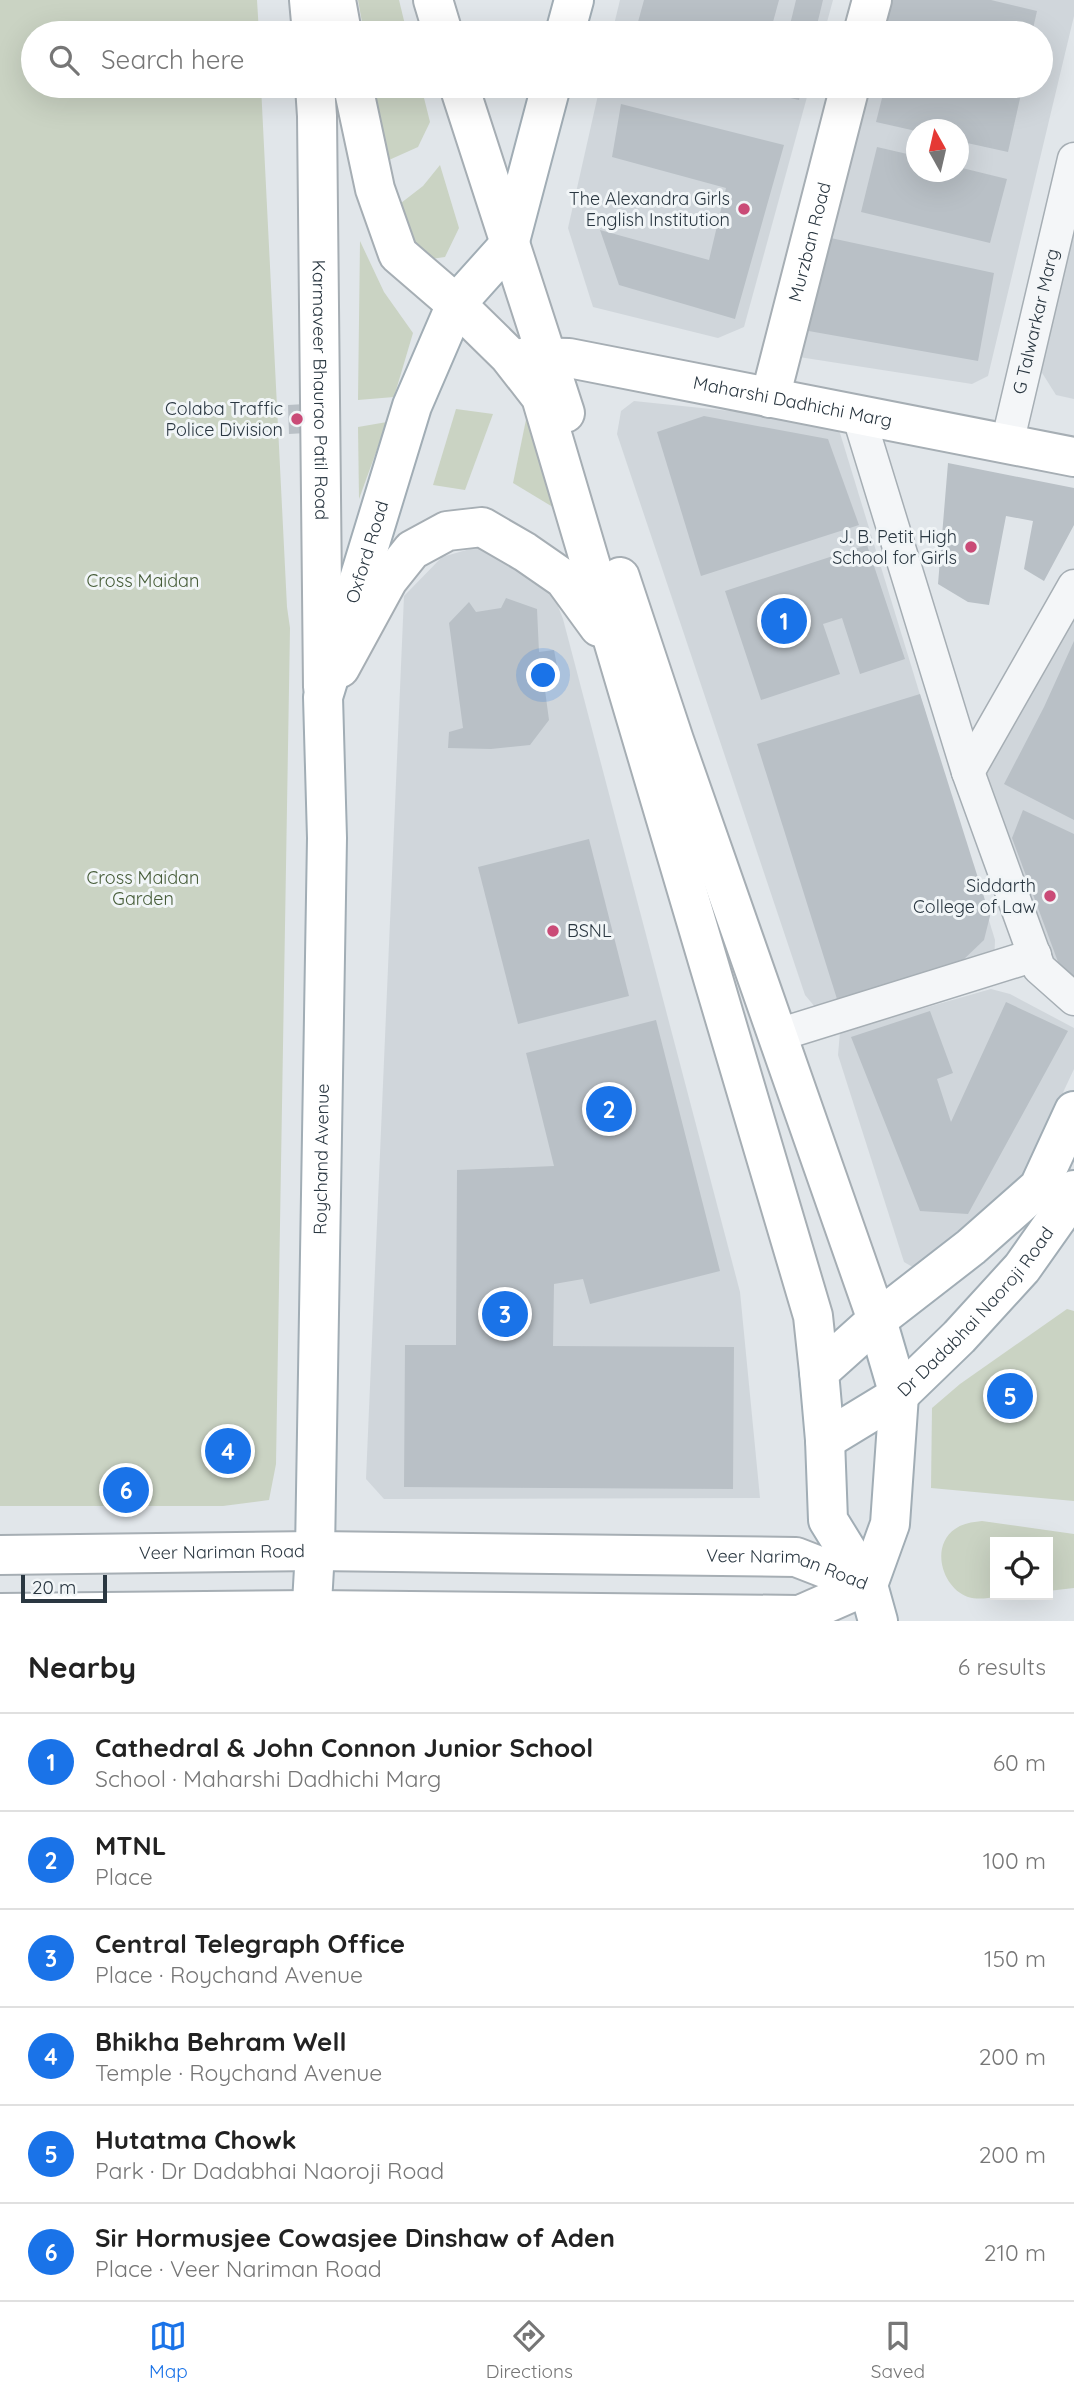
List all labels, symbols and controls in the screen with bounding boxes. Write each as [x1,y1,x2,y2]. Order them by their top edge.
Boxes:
search box [21,21,1053,98]
icon: search [45,41,83,79]
text: Search here [101,43,245,76]
north arrow [906,119,969,182]
street label: Murzban Road [783,180,836,304]
place label: The Alexandra Girls English Institution [569,187,730,231]
marker: The Alexandra Girls English Institution [736,201,752,217]
street label: G Talwarkar Marg [1007,246,1064,396]
street label: Karmaveer Bhaurao Patil Road [308,260,333,520]
street label: Maharshi Dadhichi Marg [691,371,894,432]
place label: Colaba Traffic Police Division [165,397,283,441]
marker: Colaba Traffic Police Division [289,411,305,427]
street label: Oxford Road [340,498,393,606]
place label: J. B. Petit High School for Girls [832,525,957,569]
marker: J. B. Petit High School for Girls [963,539,979,555]
park label: Cross Maidan [87,569,199,592]
pin: 1 [761,595,807,647]
your location [526,658,560,692]
park label: Cross Maidan Garden [87,866,199,910]
place label: Siddarth College of Law [913,874,1036,918]
marker: Siddarth College of Law [1042,888,1058,904]
place label: BSNL [567,919,612,942]
marker: BSNL [545,923,561,939]
street label: Roychand Avenue [308,1083,334,1235]
pin: 2 [586,1083,632,1135]
street label: Dr Dadabhai Naoroji Road [892,1222,1058,1401]
pin: 3 [482,1288,528,1340]
pin: 5 [987,1370,1033,1422]
pin: 4 [205,1425,251,1477]
pin: 6 [103,1464,149,1516]
map controls [990,1537,1053,1600]
button: locate [990,1537,1053,1600]
street label: Veer Nariman Road [139,1539,305,1564]
street label: Veer Nariman Road [706,1544,871,1595]
scale bar [21,1572,107,1604]
text: 20 m [32,1575,76,1599]
text: Nearby [28,1648,136,1686]
text: 6 results [958,1652,1046,1681]
text: Cathedral & John Connon Junior School [95,1731,593,1764]
text: 1 [47,1748,55,1777]
text: 60 m [993,1748,1046,1777]
text: School · Maharshi Dadhichi Marg [95,1764,441,1793]
text: MTNL [95,1829,166,1862]
text: 2 [44,1846,58,1875]
text: 100 m [983,1846,1046,1875]
text: Place [95,1862,153,1891]
text: Central Telegraph Office [95,1927,405,1960]
text: 3 [45,1944,57,1973]
text: 150 m [984,1944,1046,1973]
text: Place · Roychand Avenue [95,1960,363,1989]
text: Bhikha Behram Well [95,2025,346,2058]
text: 4 [44,2042,58,2071]
text: 200 m [979,2042,1046,2071]
text: Temple · Roychand Avenue [95,2058,382,2087]
text: Hutatma Chowk [95,2123,297,2156]
text: 5 [44,2140,58,2169]
text: 200 m [979,2140,1046,2169]
text: Park · Dr Dadabhai Naoroji Road [95,2156,444,2185]
text: Sir Hormusjee Cowasjee Dinshaw of Aden [95,2221,615,2254]
text: 6 [45,2238,57,2267]
text: 210 m [984,2238,1046,2267]
text: Place · Veer Nariman Road [95,2254,382,2283]
tab: Map [149,2317,188,2383]
tab: Directions [486,2317,573,2383]
tab: Saved [871,2317,925,2383]

